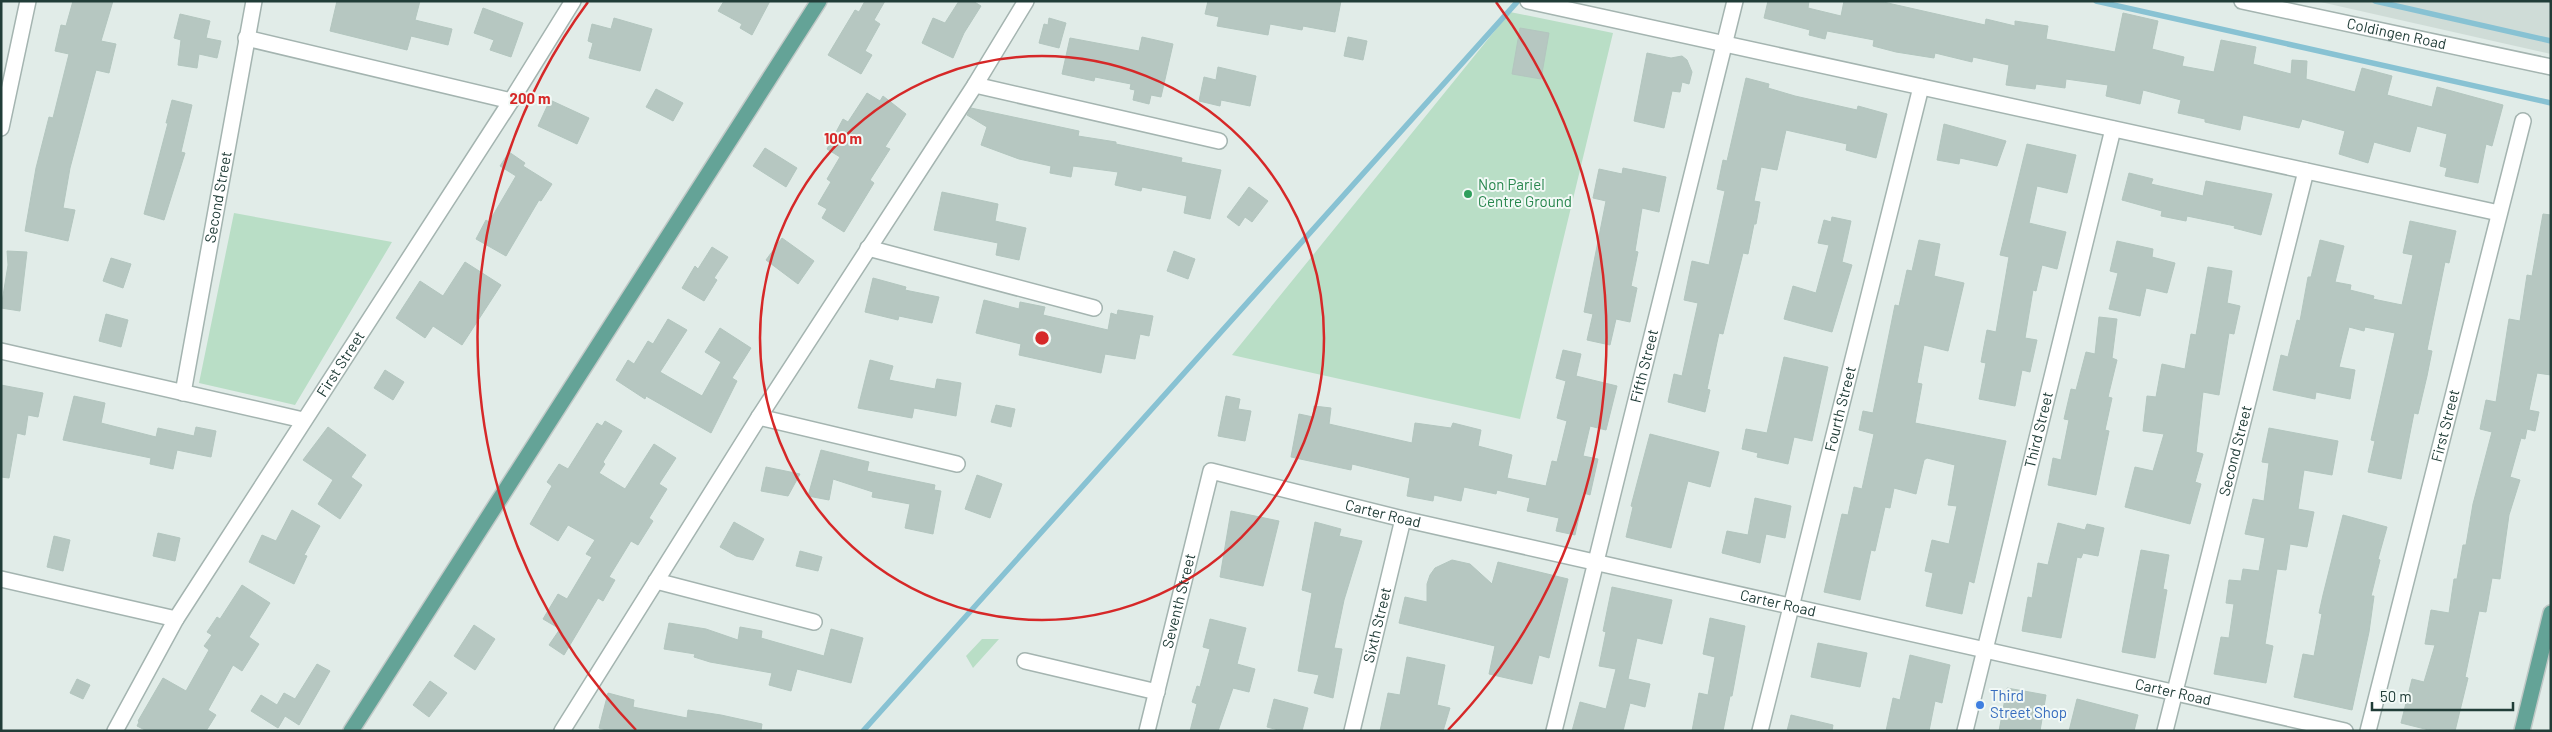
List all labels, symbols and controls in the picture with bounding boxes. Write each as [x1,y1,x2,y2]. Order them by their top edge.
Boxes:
street label: Coldingen Road [2345,14,2448,52]
text: 200 m [509,89,551,107]
text: 100 m [824,129,862,147]
street label: Second Street [200,150,235,244]
place label: Non Pariel Centre Ground [1478,175,1572,210]
marker: Non Pariel Centre Ground [1462,188,1474,200]
street label: First Street [312,327,368,400]
street label: Fifth Street [1626,327,1661,405]
centre of rings [1033,329,1051,347]
street label: Fourth Street [1820,364,1859,453]
street label: First Street [2427,387,2462,464]
street label: Third Street [2020,390,2056,470]
street label: Second Street [2215,403,2255,498]
street label: Carter Road [1344,495,1423,531]
street label: Seventh Street [1158,551,1198,650]
street label: Sixth Street [1359,585,1394,664]
street label: Carter Road [1738,585,1818,620]
street label: Carter Road [2134,674,2213,709]
scale bar [2372,680,2513,712]
place label: Third Street Shop [1990,686,2067,721]
text: 50 m [2380,687,2412,705]
marker: Third Street Shop [1974,699,1986,711]

